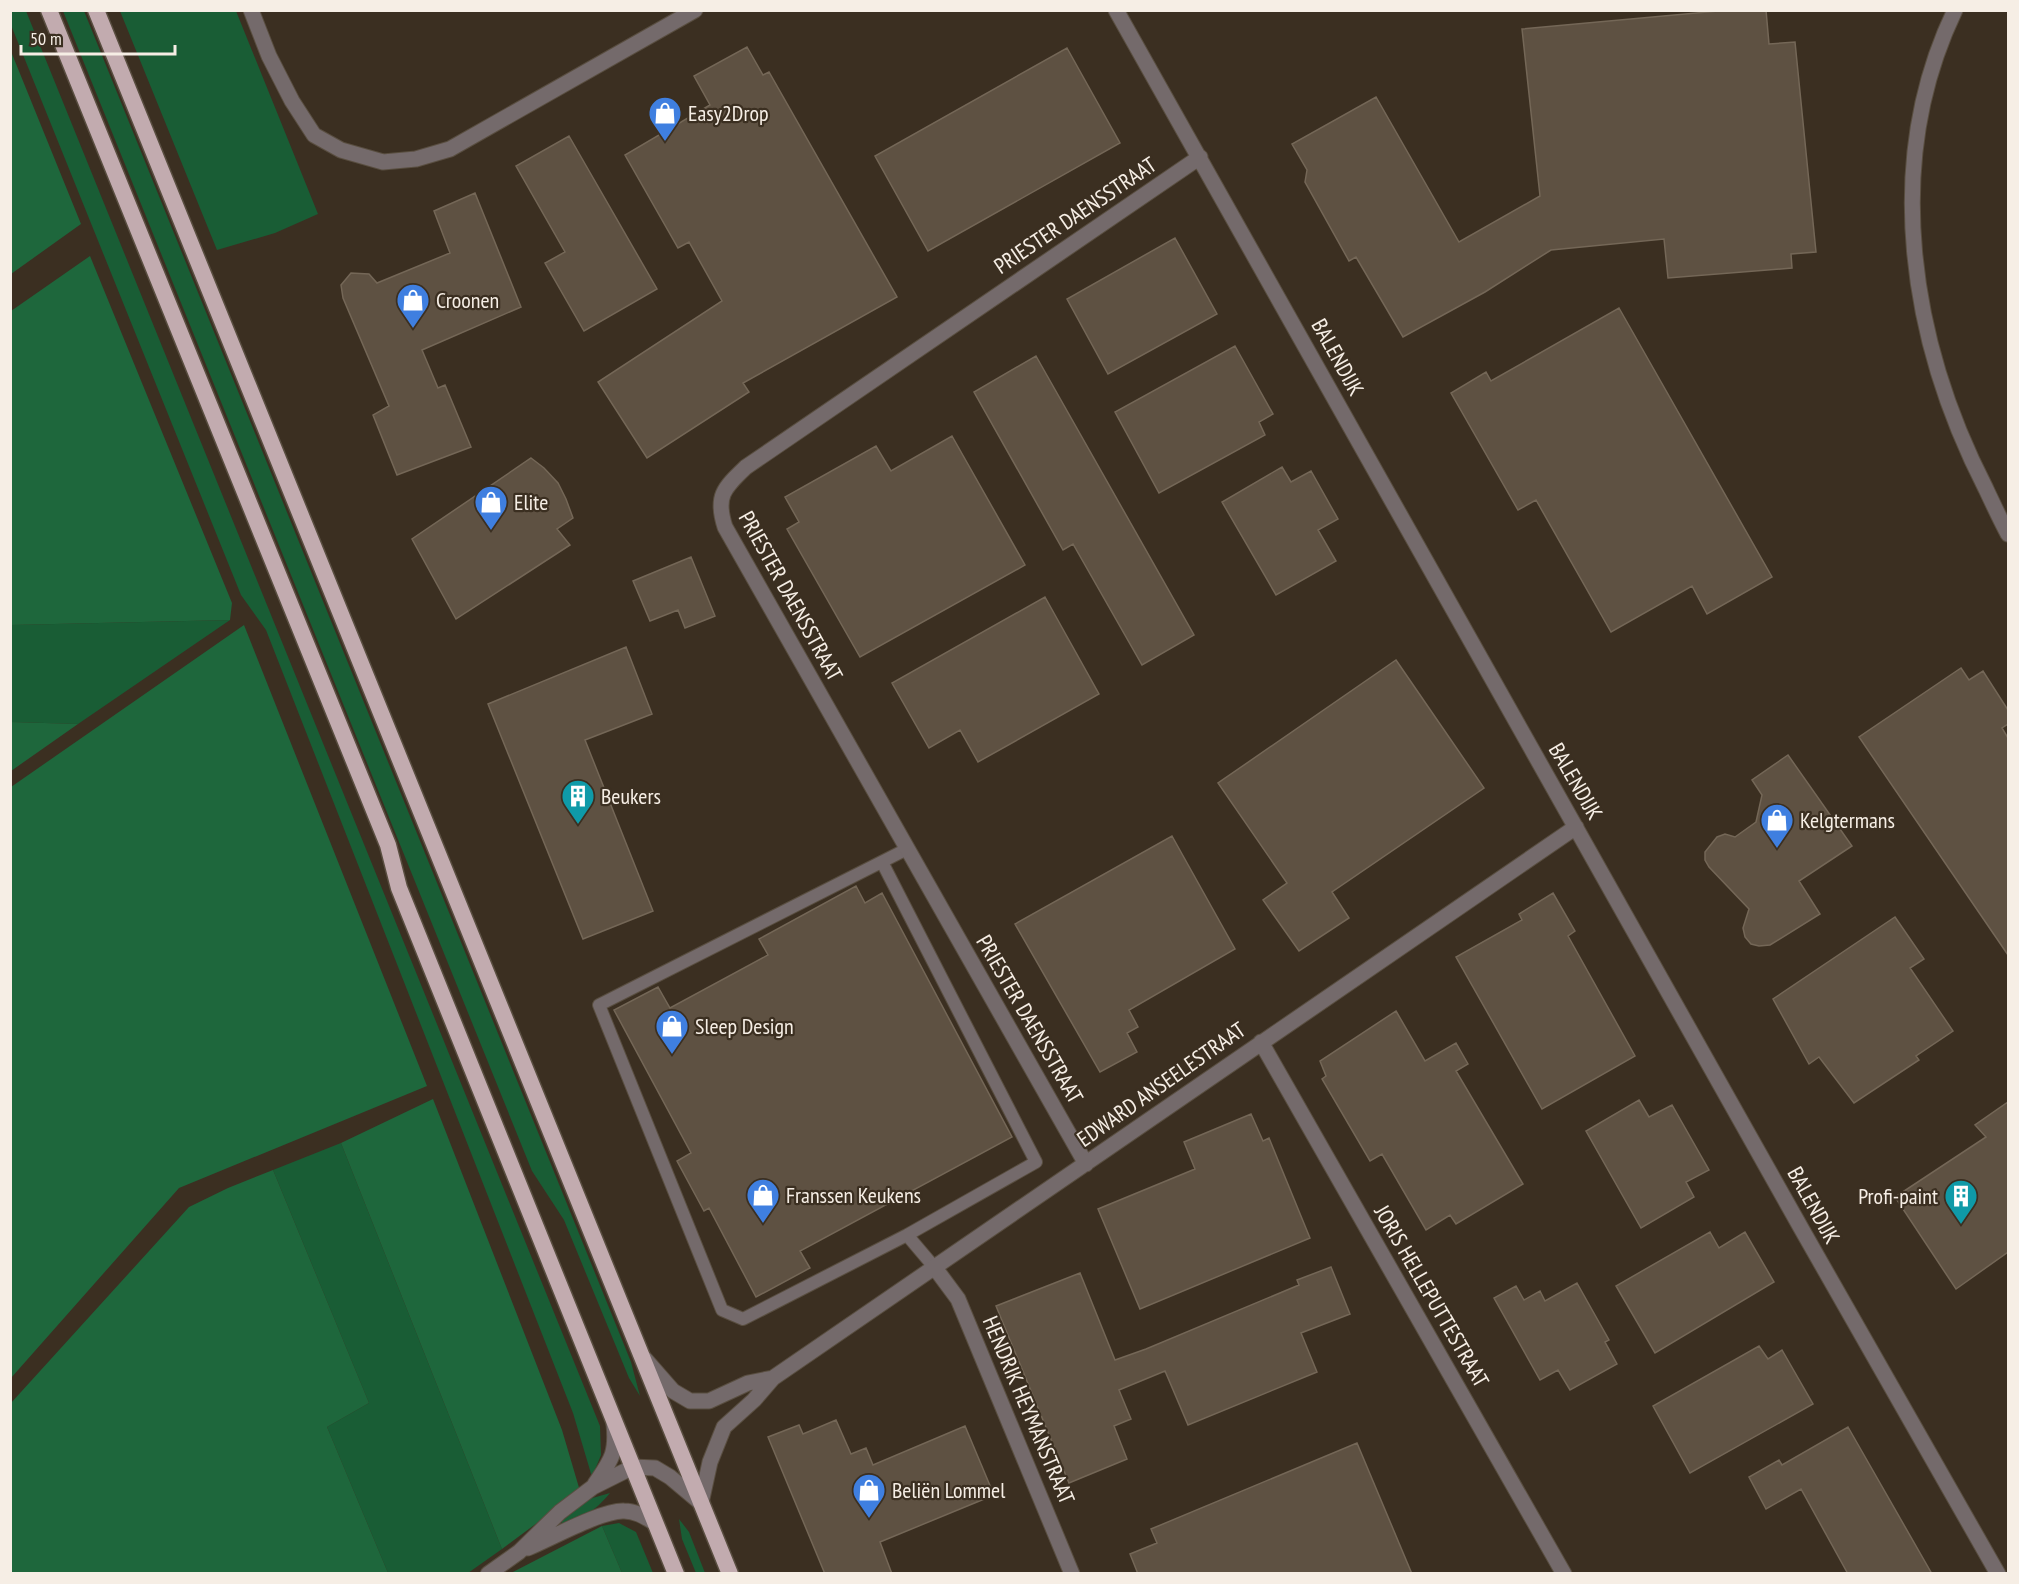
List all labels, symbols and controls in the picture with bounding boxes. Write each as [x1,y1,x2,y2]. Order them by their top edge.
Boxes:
scale bar [21,18,176,56]
text: 50 m [30,27,62,50]
shop icon: Easy2Drop [647,95,683,142]
place label: Easy2Drop [688,99,769,127]
street label: PRIESTER DAENSSTRAAT [988,150,1162,280]
shop icon: Croonen [395,282,431,329]
place label: Croonen [436,286,499,314]
street label: BALENDIJK [1305,313,1371,401]
shop icon: Elite [473,484,509,531]
place label: Elite [514,488,548,516]
street label: PRIESTER DAENSSTRAAT [733,506,849,686]
street label: BALENDIJK [1543,738,1609,825]
building icon: Beukers [560,778,596,825]
place label: Beukers [601,782,661,810]
shop icon: Kelgtermans [1759,802,1795,849]
place label: Kelgtermans [1800,806,1895,834]
street label: PRIESTER DAENSSTRAAT [970,930,1090,1108]
shop icon: Sleep Design [654,1008,690,1055]
place label: Sleep Design [695,1012,794,1040]
street label: EDWARD ANSEELESTRAAT [1071,1015,1251,1153]
street label: BALENDIJK [1781,1161,1847,1249]
shop icon: Franssen Keukens [745,1177,781,1224]
building icon: Profi-paint [1943,1178,1979,1225]
place label: Franssen Keukens [786,1181,921,1209]
place label: Profi-paint [1858,1182,1938,1210]
street label: JORIS HELLEPUTTESTRAAT [1368,1199,1496,1392]
street label: HENDRIK HEYMANSTRAAT [977,1312,1081,1508]
shop icon: Beliën Lommel [851,1472,887,1519]
place label: Beliën Lommel [892,1476,1006,1504]

